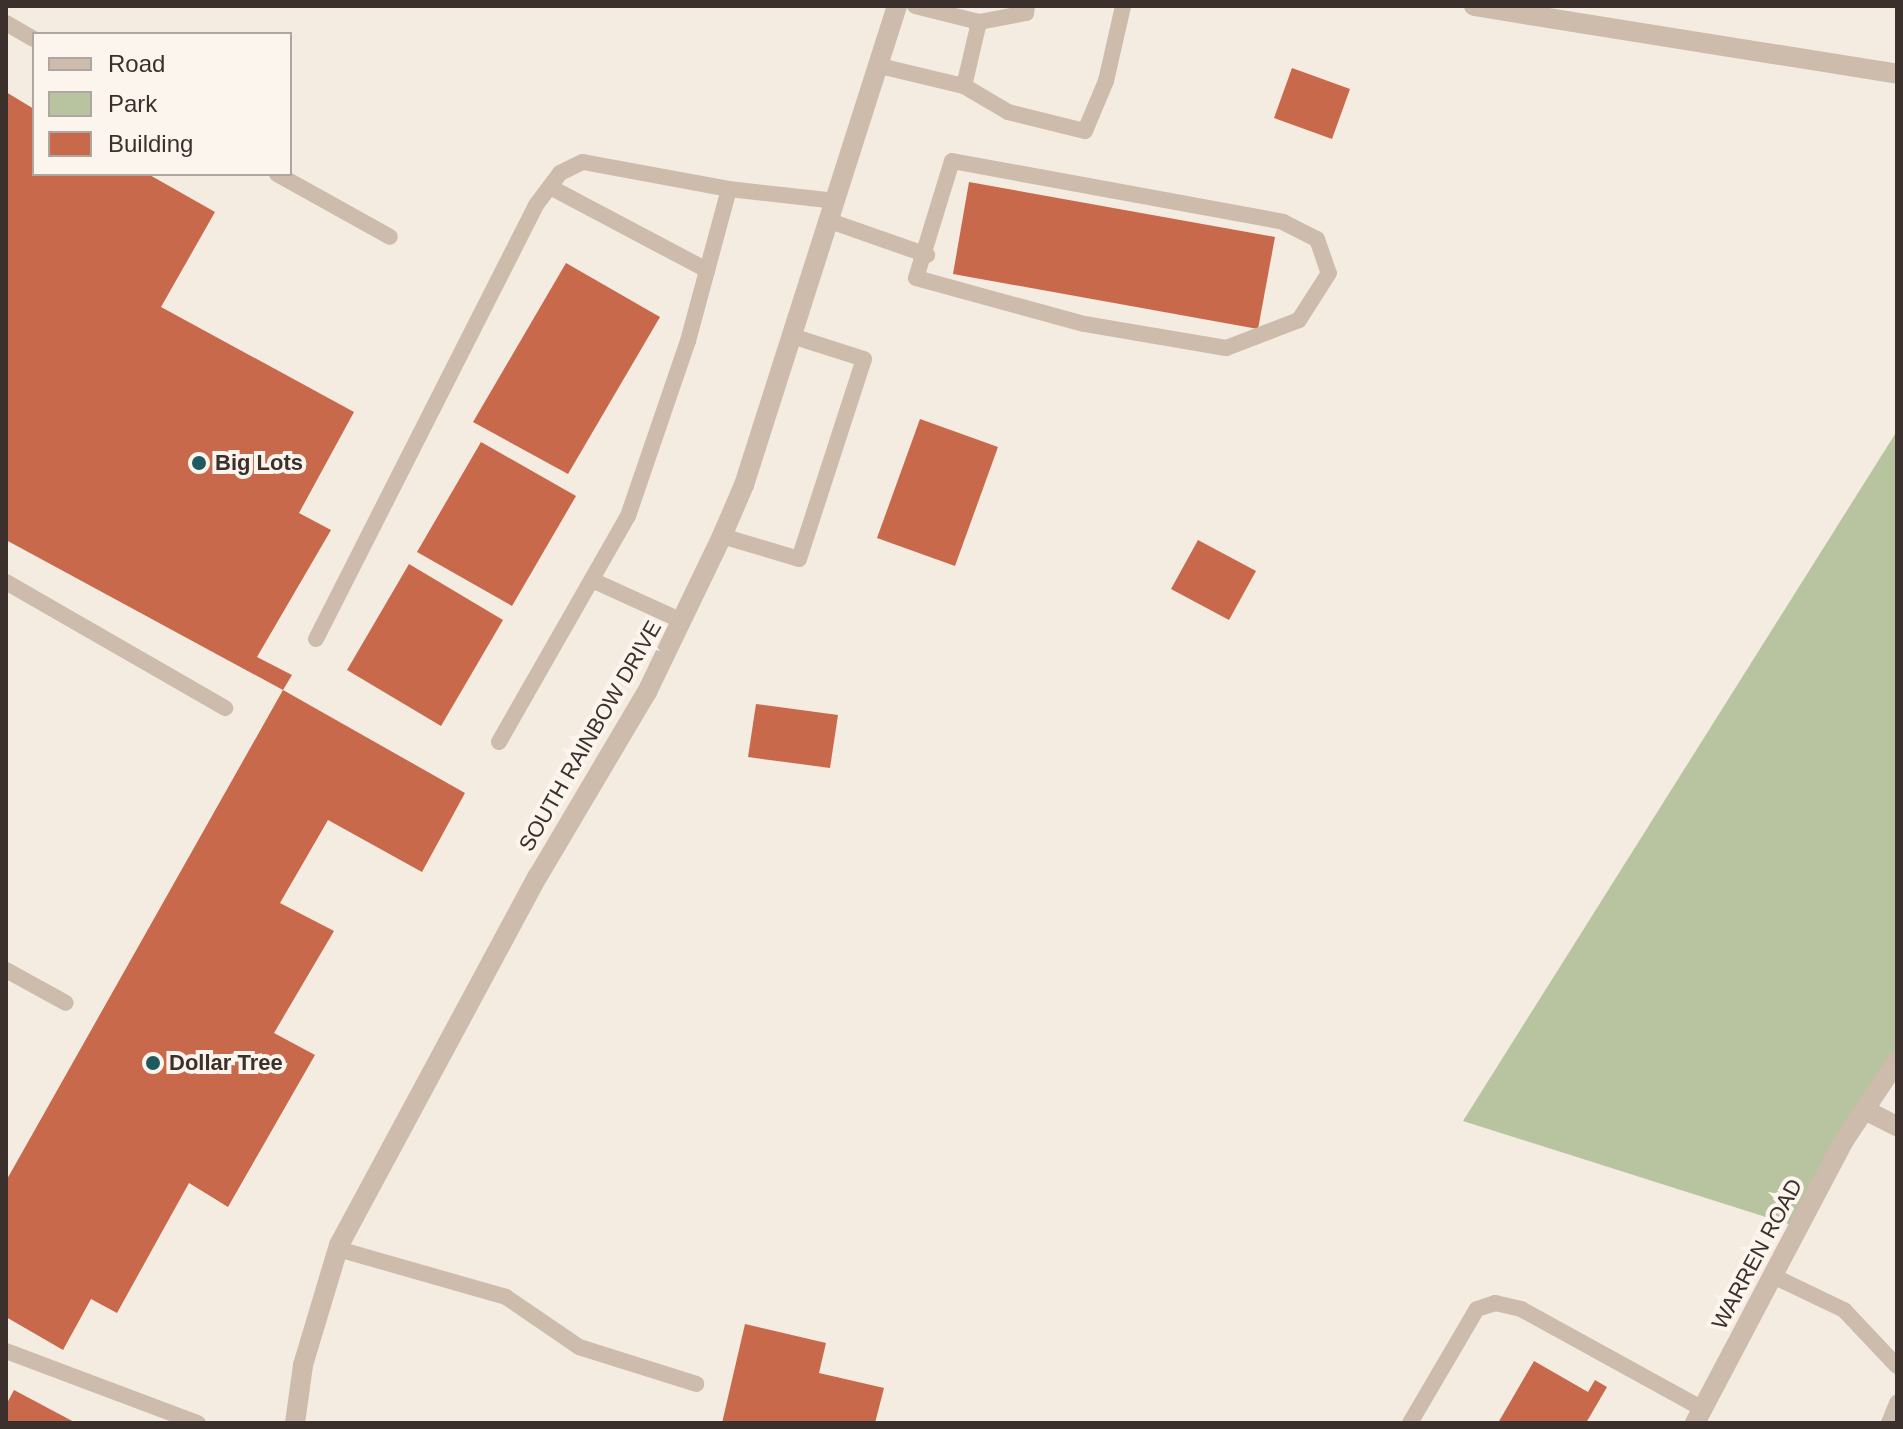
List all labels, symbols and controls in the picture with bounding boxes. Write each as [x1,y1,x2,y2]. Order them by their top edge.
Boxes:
legend [32,32,292,176]
text: Road [108,50,165,77]
text: Park [108,90,157,117]
text: Building [108,130,193,157]
place label: Big Lots [215,450,303,476]
marker: Big Lots [190,454,208,472]
street label: SOUTH RAINBOW DRIVE [513,616,667,856]
place label: Dollar Tree [169,1050,283,1076]
marker: Dollar Tree [144,1054,162,1072]
street label: WARREN ROAD [1706,1174,1808,1334]

